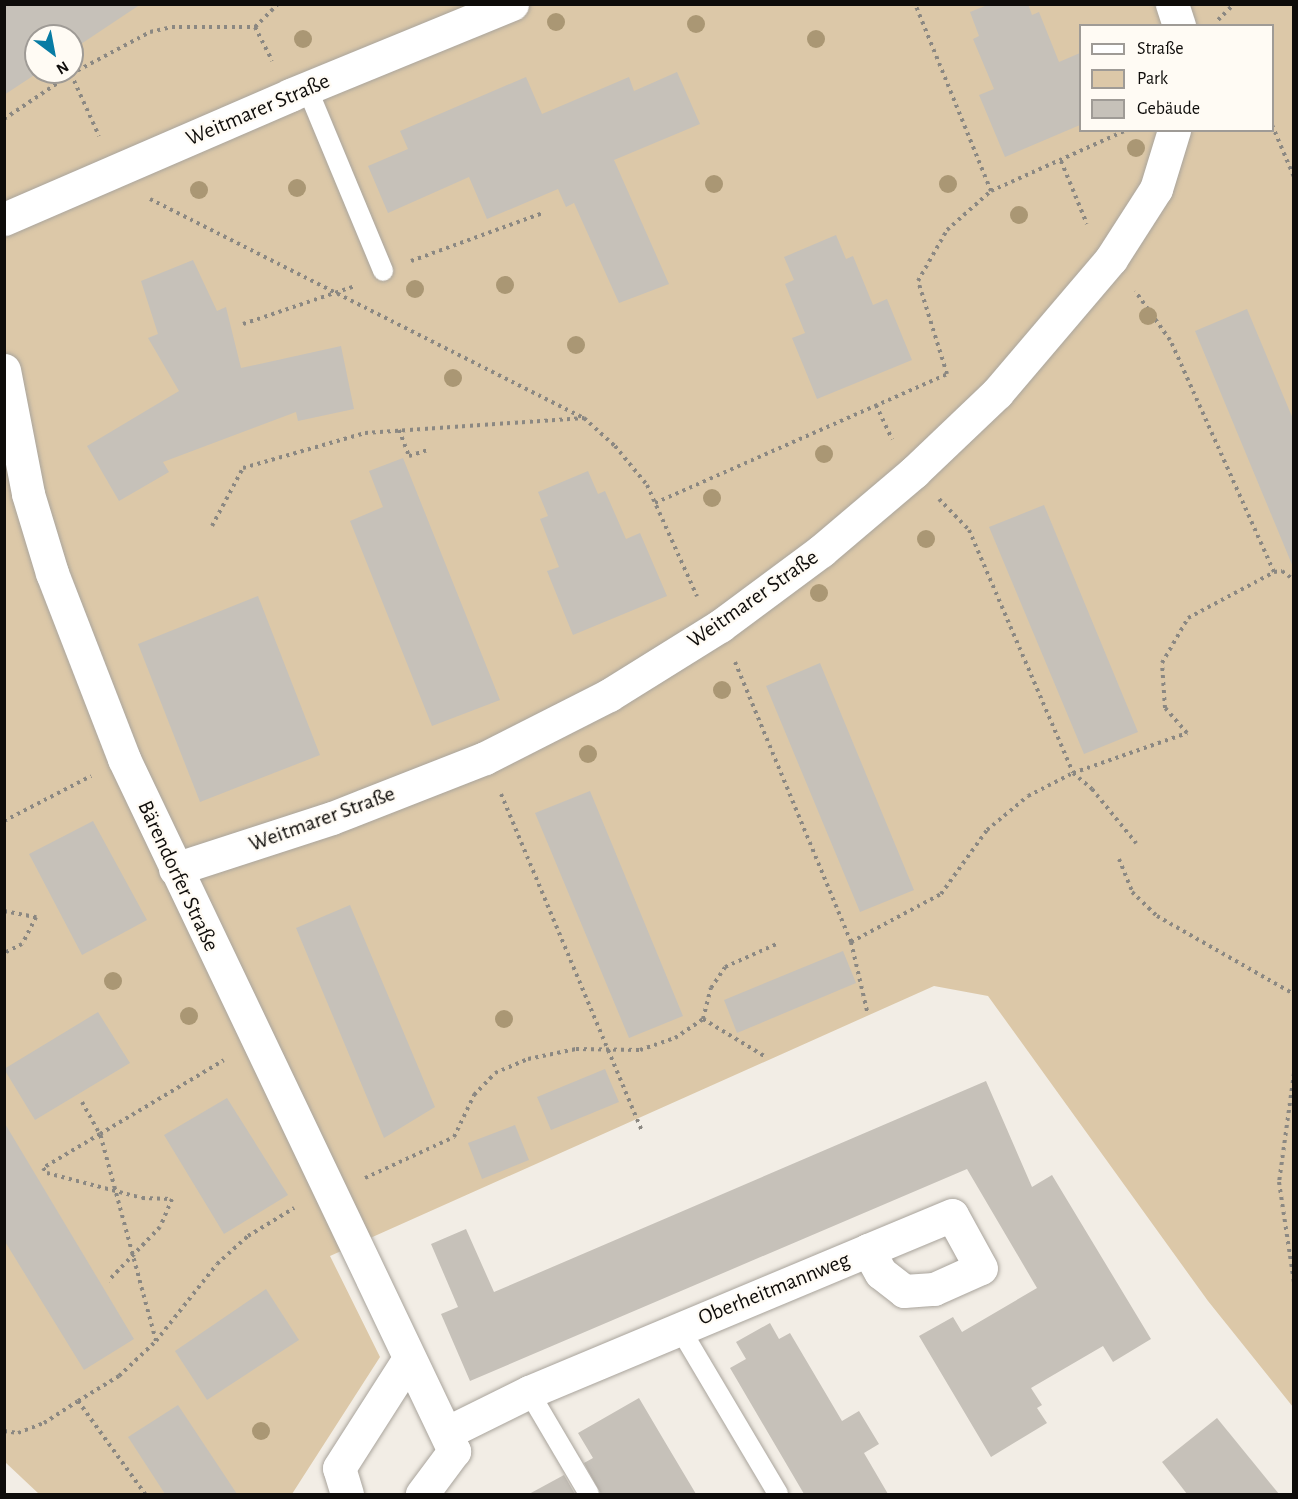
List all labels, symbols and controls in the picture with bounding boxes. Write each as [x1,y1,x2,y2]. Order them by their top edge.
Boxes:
north arrow [24,24,84,84]
legend [1079,24,1274,132]
text: Straße [1137,40,1183,58]
text: N [54,58,71,77]
street label: Weitmarer Straße [182,68,334,152]
text: Park [1137,70,1168,88]
text: Gebäude [1137,100,1200,118]
street label: Weitmarer Straße [683,544,823,654]
street label: Weitmarer Straße [245,780,399,858]
street label: Bärendorfer Straße [132,796,224,956]
street label: Oberheitmannweg [694,1247,854,1331]

